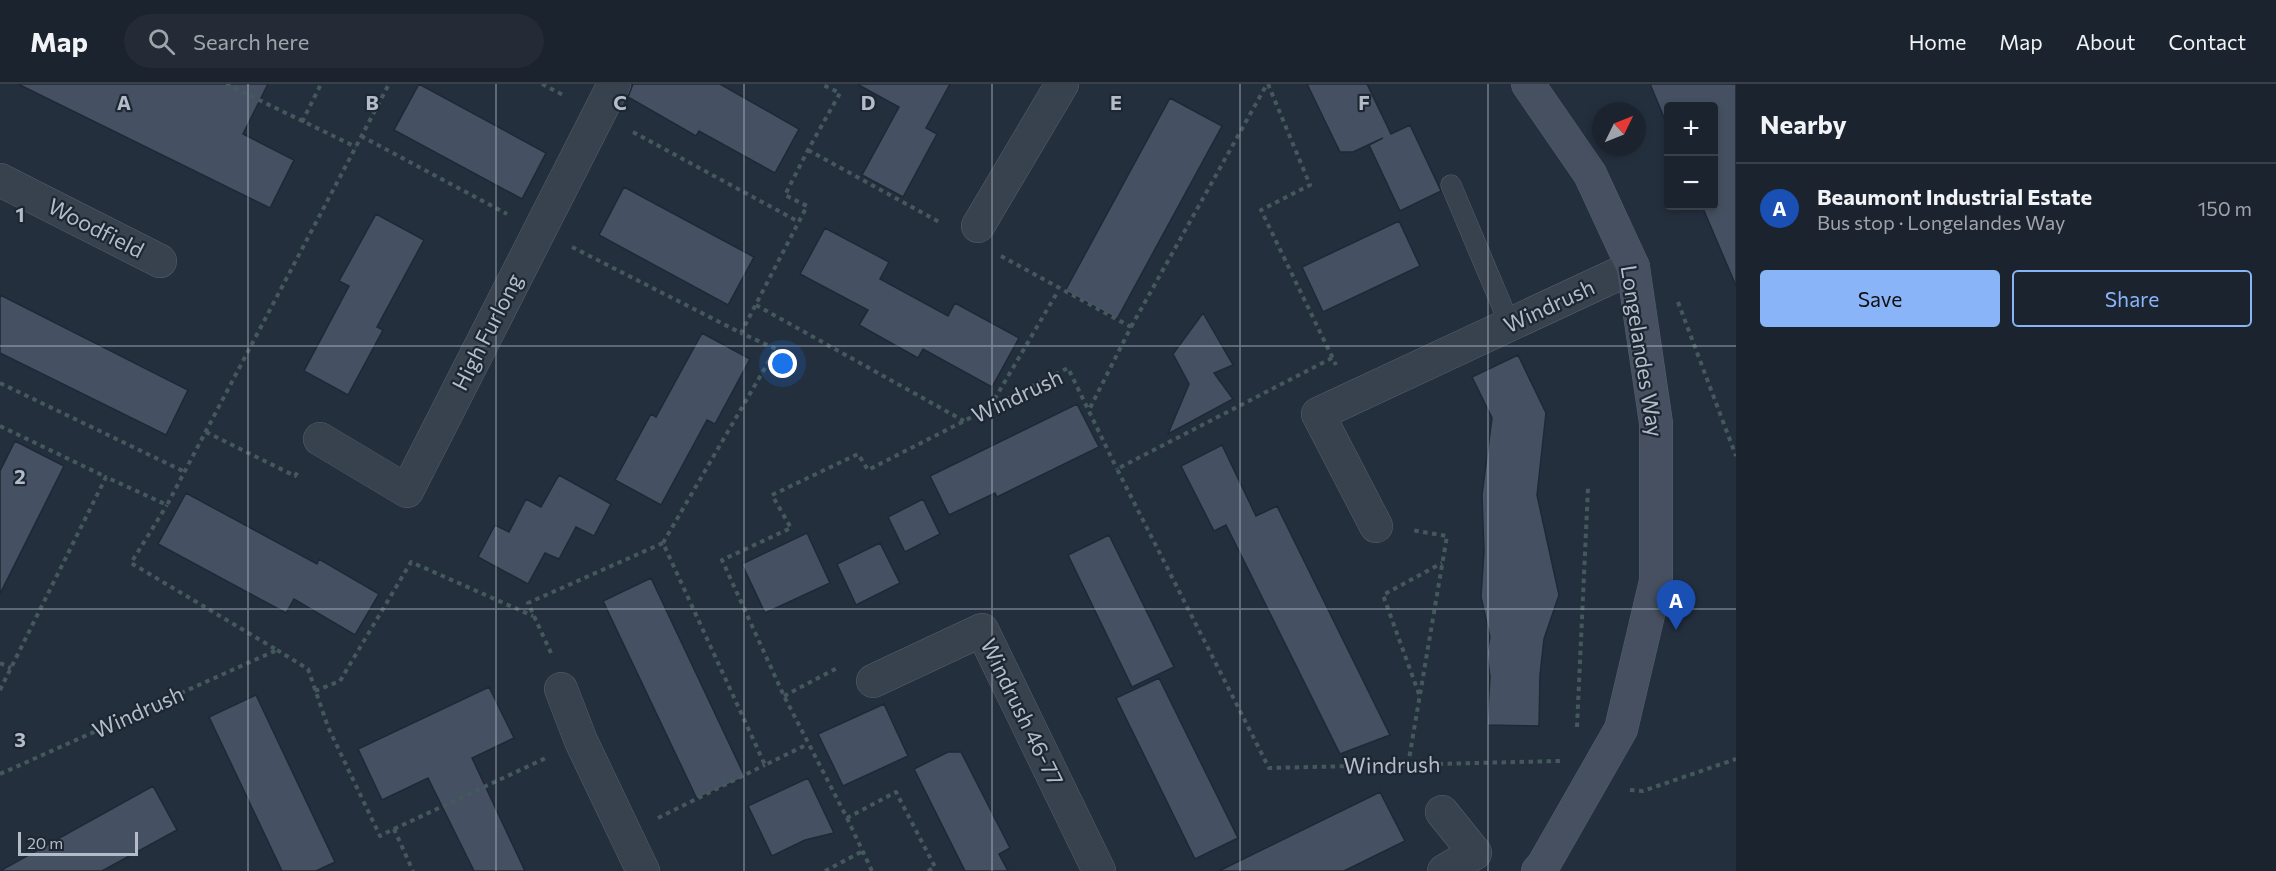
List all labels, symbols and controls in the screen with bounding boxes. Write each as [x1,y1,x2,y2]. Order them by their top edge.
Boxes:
search box [124,14,544,68]
text: Map [30,24,88,58]
icon: search [145,25,178,58]
text: Search here [193,28,309,55]
text: Home [1909,29,1966,54]
text: Map [1999,29,2043,54]
text: About [2076,29,2135,54]
text: Contact [2168,29,2246,54]
text: A [117,90,131,114]
text: B [365,90,379,114]
text: C [613,90,627,114]
text: D [861,90,875,114]
text: E [1110,90,1122,114]
text: F [1358,90,1370,114]
north arrow [1592,102,1646,156]
map controls [1664,102,1718,210]
button: + [1664,102,1718,156]
text: Nearby [1760,108,1847,139]
button: − [1664,156,1718,210]
text: Beaumont Industrial Estate [1817,183,2092,210]
street label: Woodfield [44,192,149,263]
text: A [1772,196,1787,220]
text: 150 m [2198,196,2252,220]
text: 1 [15,202,25,226]
text: Bus stop · Longelandes Way [1817,210,2065,234]
street label: Longelandes Way [1616,263,1669,439]
street label: High Furlong [446,269,528,395]
button: Save [1760,270,2000,327]
button: Share [2012,270,2252,327]
street label: Windrush [1499,273,1598,338]
your location [768,349,797,378]
street label: Windrush [967,363,1066,428]
text: 2 [14,464,26,488]
pin: A [1656,580,1696,630]
street label: Windrush 46-77 [975,634,1070,790]
street label: Windrush [88,679,188,744]
text: 3 [14,727,26,751]
street label: Windrush [1343,750,1441,779]
scale bar [18,829,138,856]
text: 20 m [27,833,63,852]

